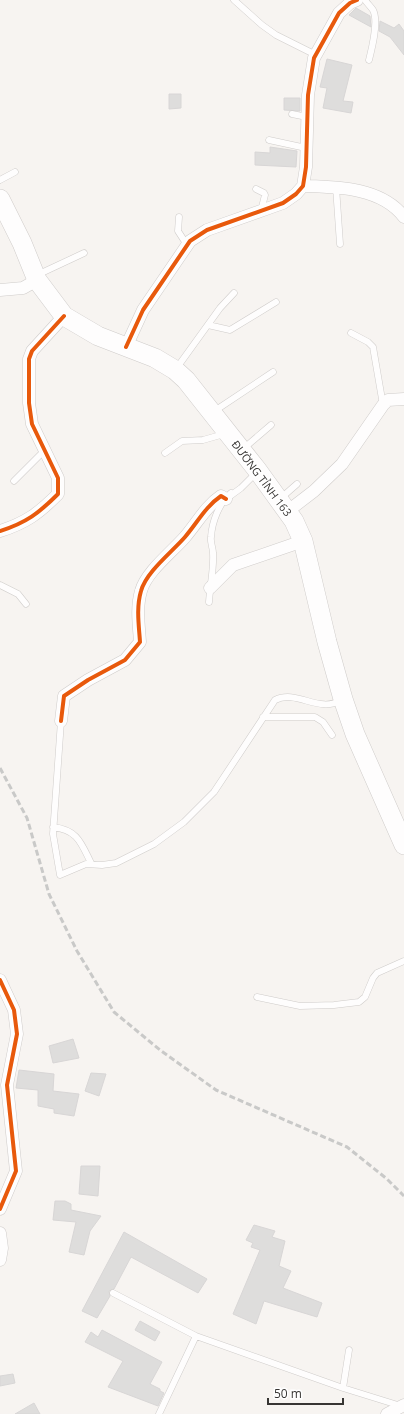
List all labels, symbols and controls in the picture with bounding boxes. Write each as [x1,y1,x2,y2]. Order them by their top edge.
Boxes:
street label: ĐƯỜNG TỈNH 163 [228,437,296,519]
scale bar [268,1380,343,1406]
text: 50 m [274,1385,302,1402]

